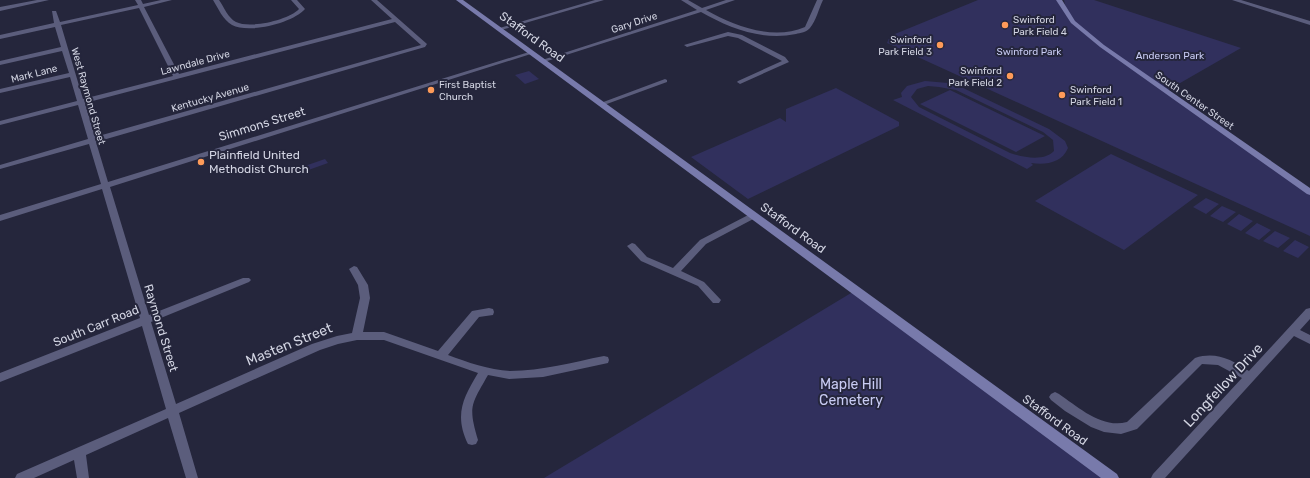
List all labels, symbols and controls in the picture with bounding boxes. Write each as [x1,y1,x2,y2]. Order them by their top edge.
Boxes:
street label: Stafford Road [497,9,567,65]
street label: Gary Drive [610,10,659,36]
place label: Swinford Park Field 4 [1013,14,1067,38]
marker: Swinford Park Field 4 [1000,20,1010,30]
place label: Swinford Park Field 3 [878,34,932,58]
marker: Swinford Park Field 3 [935,40,945,50]
street label: West Raymond Street [68,46,108,146]
park label: Swinford Park [996,46,1062,58]
street label: Lawndale Drive [159,48,232,78]
park label: Anderson Park [1136,50,1205,62]
street label: Mark Lane [10,62,59,86]
place label: Swinford Park Field 2 [948,65,1002,89]
street label: South Center Street [1153,69,1236,132]
marker: Swinford Park Field 2 [1005,71,1015,81]
place label: First Baptist Church [439,79,496,103]
street label: Kentucky Avenue [170,81,251,115]
place label: Swinford Park Field 1 [1070,84,1122,108]
marker: First Baptist Church [426,85,436,95]
marker: Swinford Park Field 1 [1057,90,1067,100]
street label: Simmons Street [217,104,307,144]
place label: Plainfield United Methodist Church [209,148,309,176]
marker: Plainfield United Methodist Church [196,157,206,167]
street label: Stafford Road [758,200,828,256]
street label: Raymond Street [141,283,181,374]
street label: South Carr Road [51,302,141,350]
street label: Masten Street [243,319,335,370]
street label: Longfellow Drive [1180,340,1267,431]
park label: Maple Hill Cemetery [819,376,883,409]
street label: Stafford Road [1020,392,1090,448]

